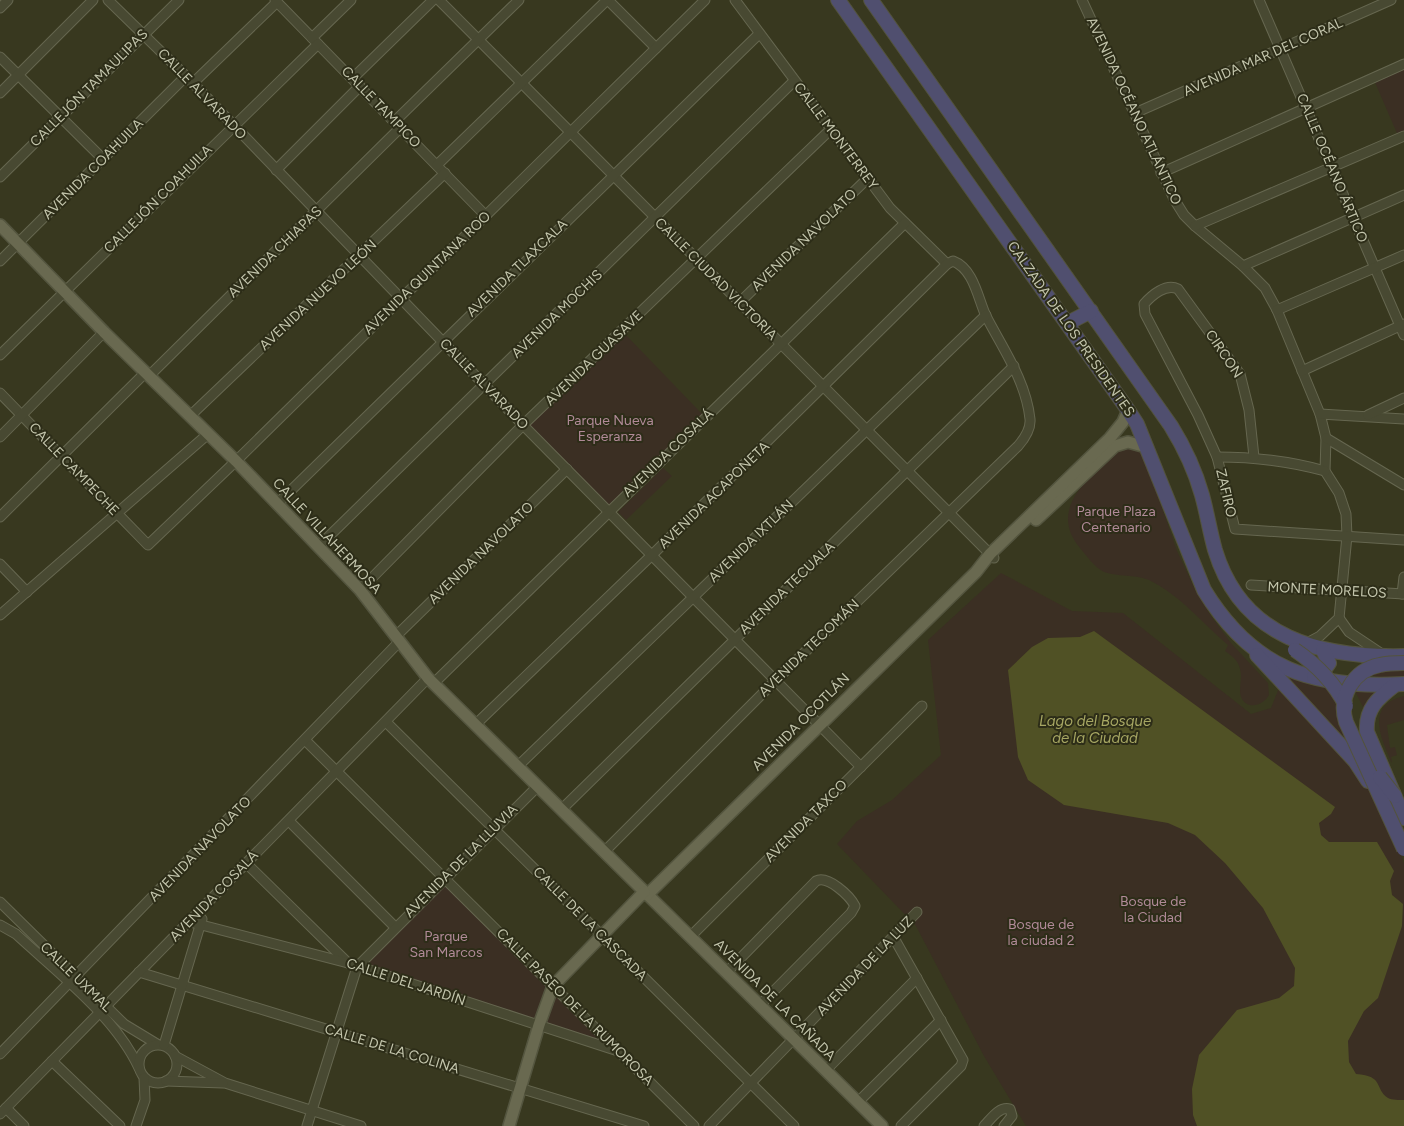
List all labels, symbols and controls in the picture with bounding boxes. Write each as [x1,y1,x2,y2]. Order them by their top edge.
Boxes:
street label: AVENIDA OCÉANO ATLÁNTICO [1083,14,1185,208]
street label: AVENIDA MAR DEL CORAL [1181,14,1346,100]
street label: CALLEJÓN TAMAULIPAS [27,26,151,150]
street label: CALLE ALVARADO [154,45,250,143]
street label: CALLE TAMPICO [338,63,424,151]
street label: CALLE MONTERREY [790,79,882,193]
street label: CALLE OCÉANO ÁRTICO [1293,91,1371,245]
street label: AVENIDA COAHUILA [39,115,147,223]
street label: CALLEJÓN COAHUILA [100,141,216,257]
street label: AVENIDA NAVOLATO [748,185,860,295]
street label: AVENIDA CHIAPAS [224,203,326,301]
street label: AVENIDA QUINTANA ROO [360,208,494,338]
street label: CALLE CIUDAD VICTORIA [651,214,781,344]
street label: AVENIDA TLAXCALA [463,215,571,320]
street label: AVENIDA NUEVO LEÓN [256,236,380,354]
street label: CALZADA DE LOS PRESIDENTES [1004,238,1138,420]
street label: AVENIDA MOCHIS [508,266,606,362]
street label: AVENIDA GUASAVE [542,307,646,409]
street label: CIRCON [1202,327,1246,381]
street label: CALLE ALVARADO [436,335,532,433]
street label: AVENIDA COSALÁ [619,405,717,501]
park label: Parque Nueva Esperanza [566,412,654,445]
street label: CALLE CAMPECHE [25,419,123,519]
street label: AVENIDA ACAPONETA [655,437,773,552]
street label: ZAFIRO [1212,467,1240,519]
street label: CALLE VILLAHERMOSA [269,475,385,598]
street label: AVENIDA IXTLÁN [705,496,797,586]
street label: AVENIDA NAVOLATO [425,498,537,608]
park label: Parque Plaza Centenario [1076,503,1156,536]
street label: AVENIDA TECUALA [736,538,839,638]
street label: MONTE MORELOS [1267,578,1387,602]
street label: AVENIDA TECOMÁN [755,596,863,700]
street label: AVENIDA OCOTLÁN [749,670,853,774]
water label: Lago del Bosque de la Ciudad [1039,712,1151,747]
street label: AVENIDA TAXCO [761,776,851,866]
street label: AVENIDA NAVOLATO [145,793,255,905]
street label: AVENIDA DE LA LLUVIA [401,801,521,921]
street label: AVENIDA COSALÁ [166,847,262,945]
street label: CALLE DE LA CASCADA [529,863,651,985]
park label: Bosque de la Ciudad [1120,893,1186,926]
street label: AVENIDA DE LA LUZ [813,913,917,1019]
park label: Bosque de la ciudad 2 [1007,916,1075,949]
street label: CALLE PASEO DE LA RUMOROSA [493,925,658,1090]
park label: Parque San Marcos [410,928,482,961]
street label: AVENIDA DE LA CAÑADA [711,936,840,1065]
street label: CALLE UXMAL [37,939,116,1016]
street label: CALLE DEL JARDÍN [344,955,468,1009]
street label: CALLE DE LA COLINA [323,1020,462,1078]

